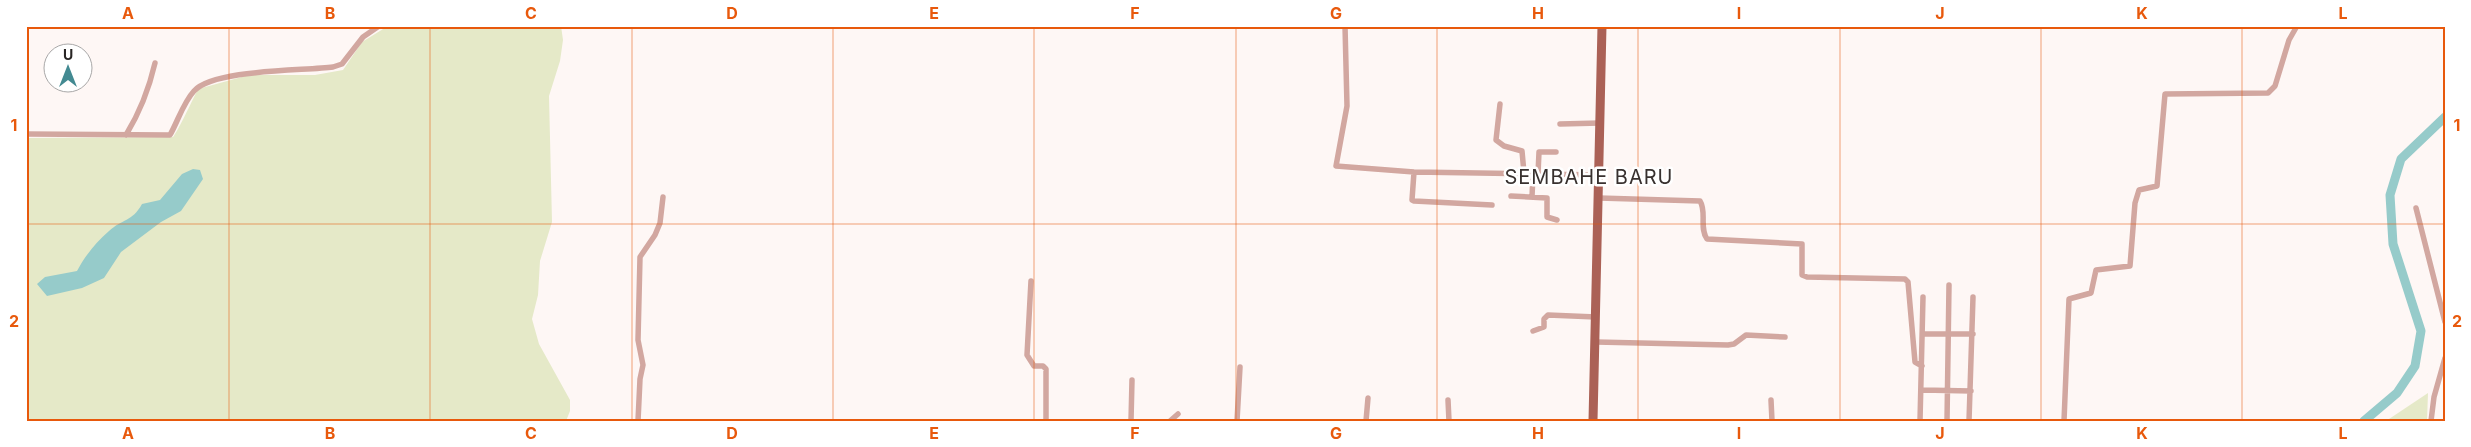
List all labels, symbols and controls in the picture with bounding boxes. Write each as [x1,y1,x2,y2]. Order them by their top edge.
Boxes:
text: A [122,3,134,23]
text: B [325,3,335,23]
text: C [525,3,537,23]
text: D [726,3,738,23]
text: E [929,3,939,23]
text: F [1130,3,1140,23]
text: G [1330,3,1342,23]
text: H [1532,3,1544,23]
text: I [1737,3,1741,23]
text: J [1935,3,1945,23]
text: K [2136,3,2148,23]
text: L [2338,3,2348,23]
north arrow [42,42,92,92]
text: U [63,46,73,63]
text: 1 [11,115,17,135]
text: 1 [2454,115,2460,135]
district label: SEMBAHE BARU [1505,165,1673,189]
text: 2 [9,311,19,331]
text: 2 [2452,311,2462,331]
text: A [122,423,134,443]
text: B [325,423,335,443]
text: C [525,423,537,443]
text: D [726,423,738,443]
text: E [929,423,939,443]
text: F [1130,423,1140,443]
text: G [1330,423,1342,443]
text: H [1532,423,1544,443]
text: I [1737,423,1741,443]
text: J [1935,423,1945,443]
text: K [2136,423,2148,443]
text: L [2338,423,2348,443]

